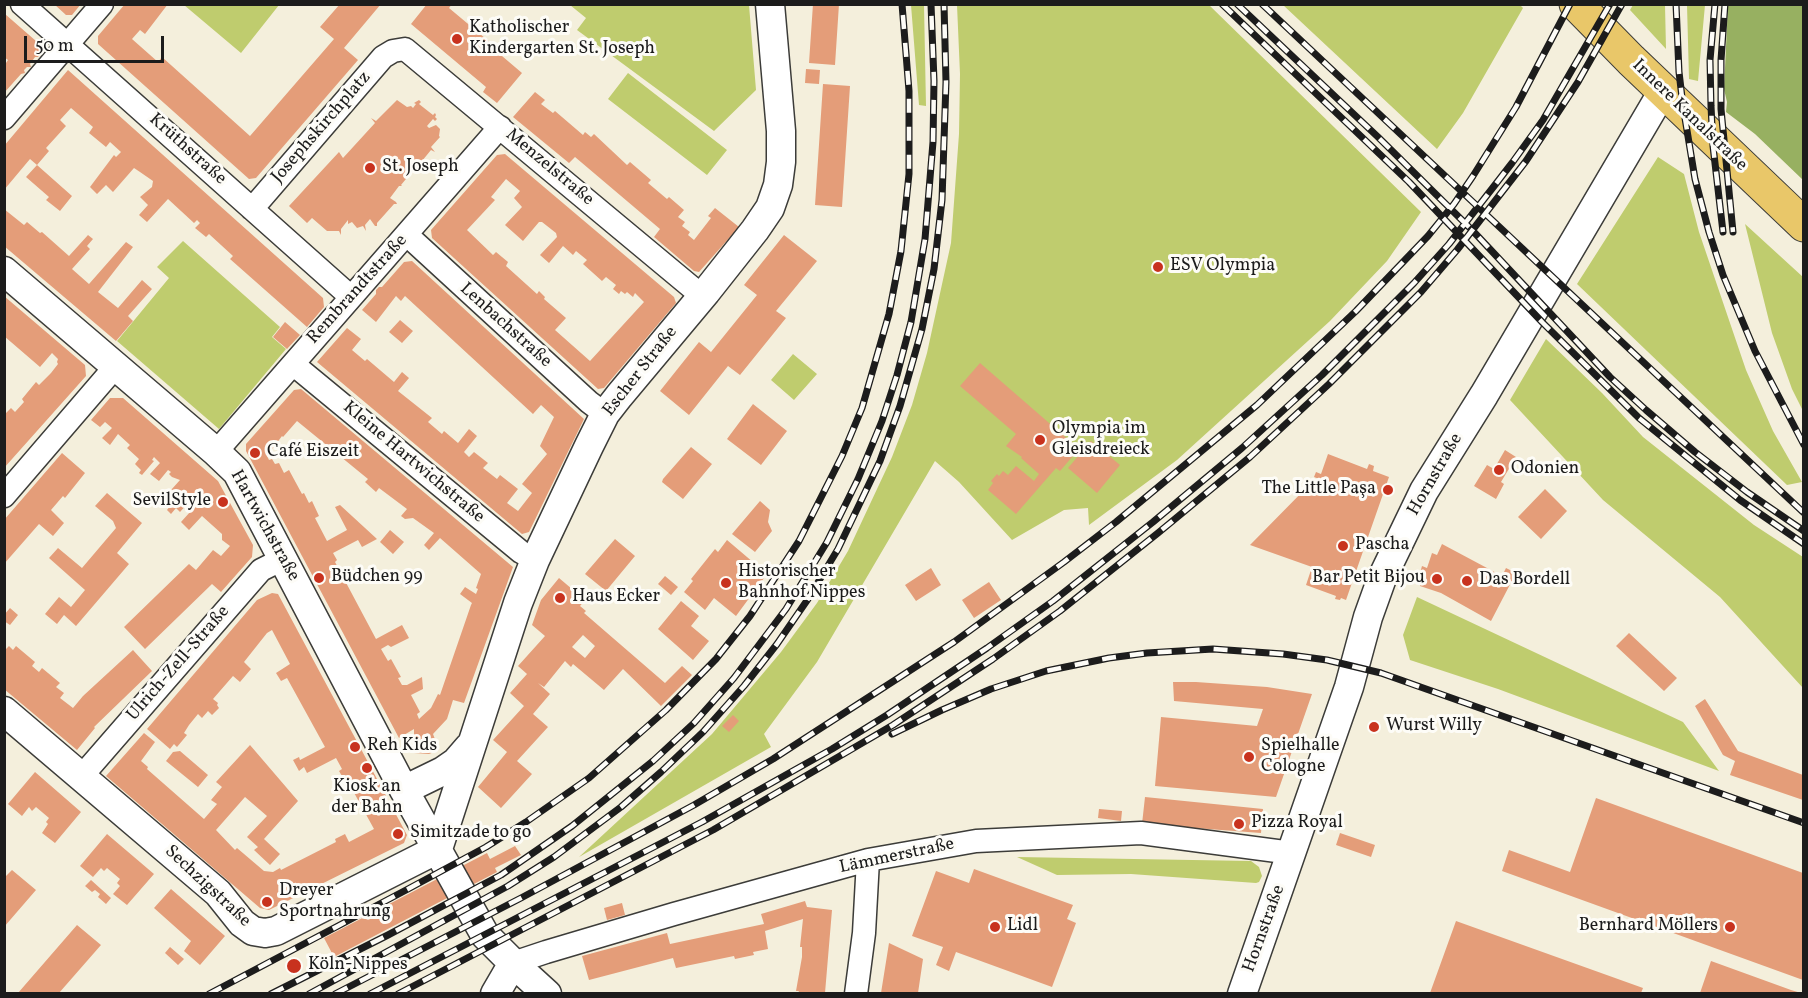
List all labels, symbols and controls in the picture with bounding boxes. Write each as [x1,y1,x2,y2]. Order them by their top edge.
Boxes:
place label: Katholischer Kindergarten St. Joseph [469,18,655,60]
scale bar [27,24,166,62]
marker: Katholischer Kindergarten St. Joseph [450,32,464,46]
text: 50 m [35,34,74,59]
street label: Innere Kanalstraße [1627,55,1751,177]
street label: Josephskirchplatz [268,68,376,188]
street label: Krüthstraße [144,110,230,190]
street label: Menzelstraße [501,125,597,211]
place label: St. Joseph [382,157,459,179]
marker: St. Joseph [363,161,377,175]
street label: Rembrandtstraße [303,231,413,349]
place label: ESV Olympia [1170,256,1275,278]
marker: ESV Olympia [1151,260,1165,274]
street label: Lenbachstraße [455,279,555,373]
street label: Escher Straße [599,323,683,421]
street label: Kleine Hartwichstraße [338,397,488,529]
place label: Olympia im Gleisdreieck [1052,419,1150,462]
street label: Hornstraße [1404,430,1468,520]
marker: Olympia im Gleisdreieck [1033,433,1047,447]
place label: Café Eiszeit [267,442,359,464]
marker: Café Eiszeit [248,446,262,460]
place label: Odonien [1511,459,1579,481]
marker: Odonien [1492,463,1506,477]
street label: Hartwichstraße [225,467,303,585]
place label: The Little Paşa [1261,479,1376,501]
marker: The Little Paşa [1381,483,1395,497]
place label: SevilStyle [133,491,211,513]
marker: SevilStyle [216,495,230,509]
place label: Pascha [1355,535,1409,557]
marker: Pascha [1336,539,1350,553]
place label: Historischer Bahnhof Nippes [738,562,865,604]
place label: Büdchen 99 [331,567,423,589]
place label: Bar Petit Bijou [1312,568,1425,590]
place label: Das Bordell [1479,570,1570,592]
marker: Büdchen 99 [312,571,326,585]
marker: Bar Petit Bijou [1430,572,1444,586]
marker: Das Bordell [1460,574,1474,588]
marker: Historischer Bahnhof Nippes [719,576,733,590]
place label: Haus Ecker [572,587,660,609]
marker: Haus Ecker [553,591,567,605]
street label: Ulrich-Zell-Straße [123,602,235,726]
place label: Wurst Willy [1386,716,1482,738]
marker: Wurst Willy [1367,720,1381,734]
place label: Reh Kids [367,736,437,758]
place label: Spielhalle Cologne [1261,736,1340,778]
marker: Reh Kids [348,740,362,754]
marker: Spielhalle Cologne [1242,750,1256,764]
marker: Kiosk an der Bahn [360,761,374,775]
place label: Kiosk an der Bahn [331,777,403,820]
place label: Pizza Royal [1251,813,1343,835]
marker: Pizza Royal [1232,817,1246,831]
place label: Simitzade to go [410,823,531,845]
marker: Simitzade to go [391,827,405,841]
street label: Lämmerstraße [838,834,956,880]
street label: Sechzigstraße [159,842,255,932]
place label: Dreyer Sportnahrung [279,881,391,924]
street label: Hornstraße [1239,882,1291,976]
marker: Dreyer Sportnahrung [260,895,274,909]
place label: Lidl [1007,916,1038,938]
place label: Bernhard Möllers [1579,916,1718,938]
marker: Lidl [988,920,1002,934]
marker: Bernhard Möllers [1723,920,1737,934]
place label: Köln-Nippes [308,955,408,977]
marker: Köln-Nippes [285,957,303,975]

